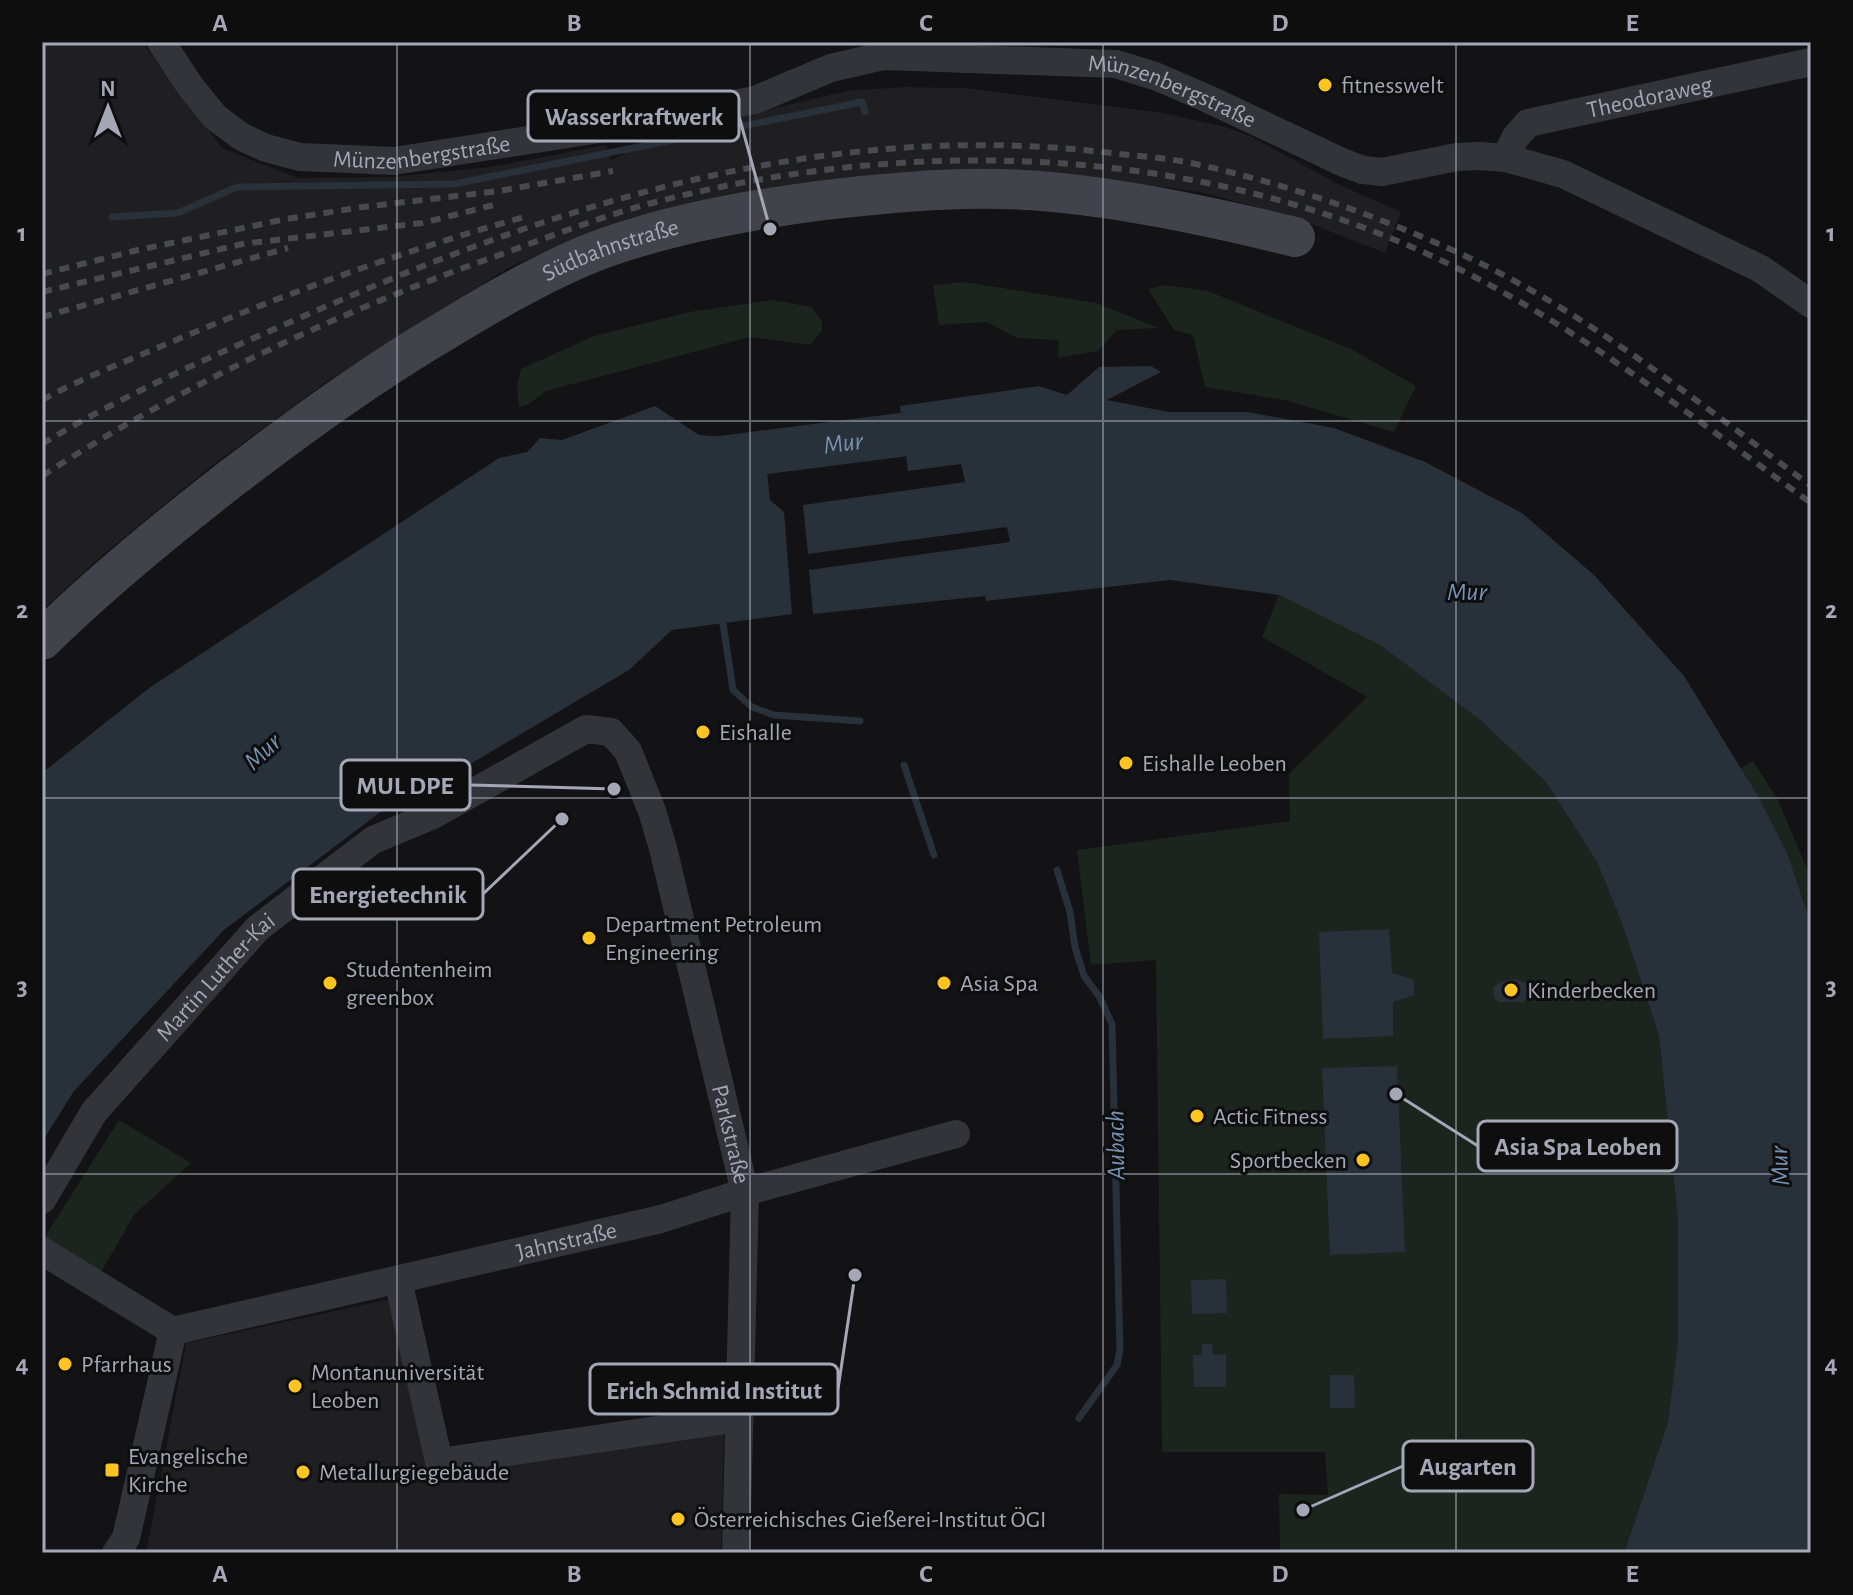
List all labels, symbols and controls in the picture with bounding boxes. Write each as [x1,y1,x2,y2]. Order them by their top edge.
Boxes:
text: A [212,10,228,36]
text: B [566,10,582,36]
text: C [919,10,933,36]
text: D [1271,10,1289,36]
text: E [1625,10,1639,36]
street label: Münzenbergstraße [1088,52,1259,133]
north arrow [68,68,148,148]
street label: Theodoraweg [1585,73,1715,123]
place label: fitnesswelt [1341,74,1444,98]
marker: fitnesswelt [1316,76,1334,94]
text: N [100,78,116,100]
callout: Wasserkraftwerk [528,91,739,141]
text: Wasserkraftwerk [545,104,723,130]
street label: Münzenbergstraße [333,132,512,174]
street label: Südbahnstraße [539,215,681,286]
text: 1 [17,220,27,246]
text: 1 [1826,220,1836,246]
water label: Mur [822,428,866,459]
water label: Mur [1447,579,1488,605]
text: 2 [16,597,28,623]
text: 2 [1825,597,1837,623]
place label: Eishalle [719,721,792,745]
marker: Eishalle [694,723,712,741]
water label: Mur [239,728,287,775]
place label: Eishalle Leoben [1142,752,1287,776]
marker: Eishalle Leoben [1117,754,1135,772]
callout: MUL DPE [341,760,470,810]
text: MUL DPE [356,773,454,799]
callout: Energietechnik [293,869,483,919]
text: Energietechnik [309,882,467,908]
street label: Martin Luther-Kai [152,909,280,1046]
place label: Department Petroleum Engineering [605,913,822,965]
marker: Department Petroleum Engineering [580,929,598,947]
place label: Studentenheim greenbox [346,958,492,1010]
place label: Asia Spa [960,972,1038,996]
text: 3 [16,974,28,1000]
marker: Studentenheim greenbox [321,974,339,992]
marker: Asia Spa [935,974,953,992]
text: 3 [1825,974,1837,1000]
place label: Kinderbecken [1527,979,1656,1003]
marker: Kinderbecken [1502,981,1520,999]
street label: Parkstraße [707,1082,754,1186]
place label: Actic Fitness [1213,1105,1327,1129]
marker: Actic Fitness [1188,1107,1206,1125]
water label: Aubach [1102,1110,1130,1181]
callout: Asia Spa Leoben [1478,1121,1677,1171]
text: Asia Spa Leoben [1494,1134,1662,1160]
water label: Mur [1766,1144,1794,1187]
place label: Sportbecken [1230,1149,1347,1173]
marker: Sportbecken [1354,1151,1372,1169]
street label: Jahnstraße [514,1219,619,1265]
text: 4 [15,1351,29,1377]
text: 4 [1824,1351,1838,1377]
place label: Pfarrhaus [81,1353,172,1377]
marker: Pfarrhaus [56,1355,74,1373]
place label: Montanuniversität Leoben [311,1361,485,1413]
callout: Erich Schmid Institut [590,1364,838,1414]
marker: Montanuniversität Leoben [286,1377,304,1395]
text: Erich Schmid Institut [606,1378,822,1404]
callout: Augarten [1403,1441,1533,1491]
place label: Evangelische Kirche [128,1445,248,1497]
text: Augarten [1419,1454,1517,1480]
marker: Evangelische Kirche [103,1461,121,1479]
place label: Metallurgiegebäude [319,1461,509,1485]
marker: Metallurgiegebäude [294,1463,312,1481]
place label: Österreichisches Gießerei-Institut ÖGI [694,1507,1047,1532]
marker: Österreichisches Gießerei-Institut ÖGI [669,1510,687,1528]
text: A [212,1561,228,1587]
text: B [566,1561,582,1587]
text: C [919,1561,933,1587]
text: D [1271,1561,1289,1587]
text: E [1625,1561,1639,1587]

